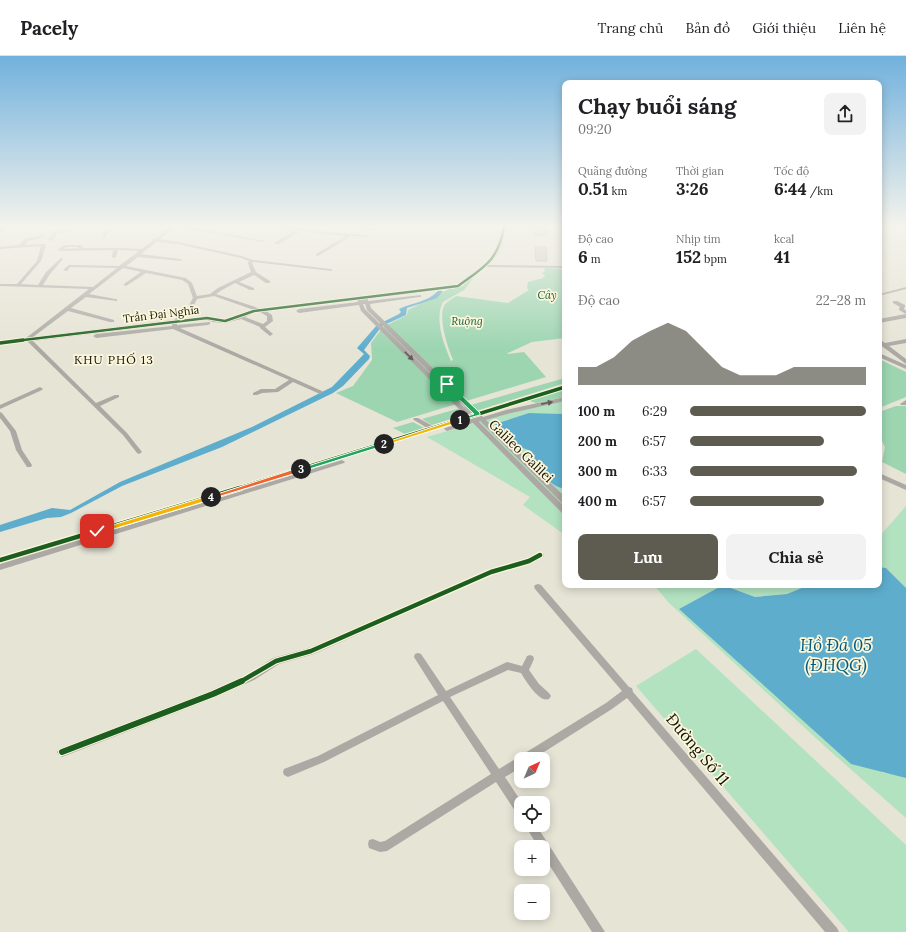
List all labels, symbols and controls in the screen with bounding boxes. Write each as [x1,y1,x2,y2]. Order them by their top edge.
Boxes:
text: Pacely [20,16,78,40]
text: Trang chủ [597,19,663,37]
text: Bản đồ [685,19,730,37]
text: Giới thiệu [752,19,816,37]
text: Liên hệ [838,19,886,37]
text: Chạy buổi sáng [578,92,736,120]
button: share [824,93,866,135]
text: 09:20 [578,121,612,138]
text: Quãng đường [578,164,647,178]
text: Thời gian [676,164,724,178]
text: Tốc độ [774,164,809,178]
text: 0.51 [578,178,609,200]
text: 3:26 [676,178,709,200]
text: 6:44 [774,178,807,200]
text: km [609,184,627,198]
text: /km [807,184,833,198]
text: Độ cao [578,232,613,246]
text: Nhịp tim [676,232,721,246]
text: kcal [774,232,794,246]
text: 6 [578,246,588,268]
text: 152 [676,246,701,268]
text: 41 [774,246,790,268]
text: m [588,252,601,266]
text: bpm [701,252,727,266]
park label: Cây [537,288,557,302]
text: Độ cao [578,292,620,309]
text: 22–28 m [816,292,866,309]
street label: Trần Đại Nghĩa [122,302,200,326]
park label: Ruộng [451,314,483,328]
one-way arrow [404,351,414,361]
district label: KHU PHỐ 13 [74,352,154,367]
pin [430,367,464,401]
icon: arrive [436,373,458,395]
one-way arrow [541,399,553,405]
text: 100 m [578,403,615,420]
text: 6:29 [642,403,667,420]
pin: 1 [450,410,470,430]
text: 1 [458,413,462,427]
street label: Galileo Galilei [485,416,557,486]
text: 200 m [578,433,617,450]
text: 6:57 [642,433,666,450]
pin: 2 [374,434,394,454]
text: 2 [381,437,387,451]
pin: 3 [291,459,311,479]
text: 3 [298,462,304,476]
text: 300 m [578,463,617,480]
text: 6:33 [642,463,667,480]
pin: 4 [201,487,221,507]
text: 4 [208,490,214,504]
text: 400 m [578,493,617,510]
text: 6:57 [642,493,666,510]
pin [80,514,114,548]
icon: check [86,520,108,542]
button: Lưu [578,534,718,580]
button: Chia sẻ [726,534,866,580]
water label: Hồ Đá 05 (ĐHQG) [800,634,872,676]
street label: Đường Số 11 [662,709,734,789]
north arrow [514,752,550,788]
map controls [514,752,550,920]
button: locate [514,796,550,832]
button: + [514,840,550,876]
button: − [514,884,550,920]

